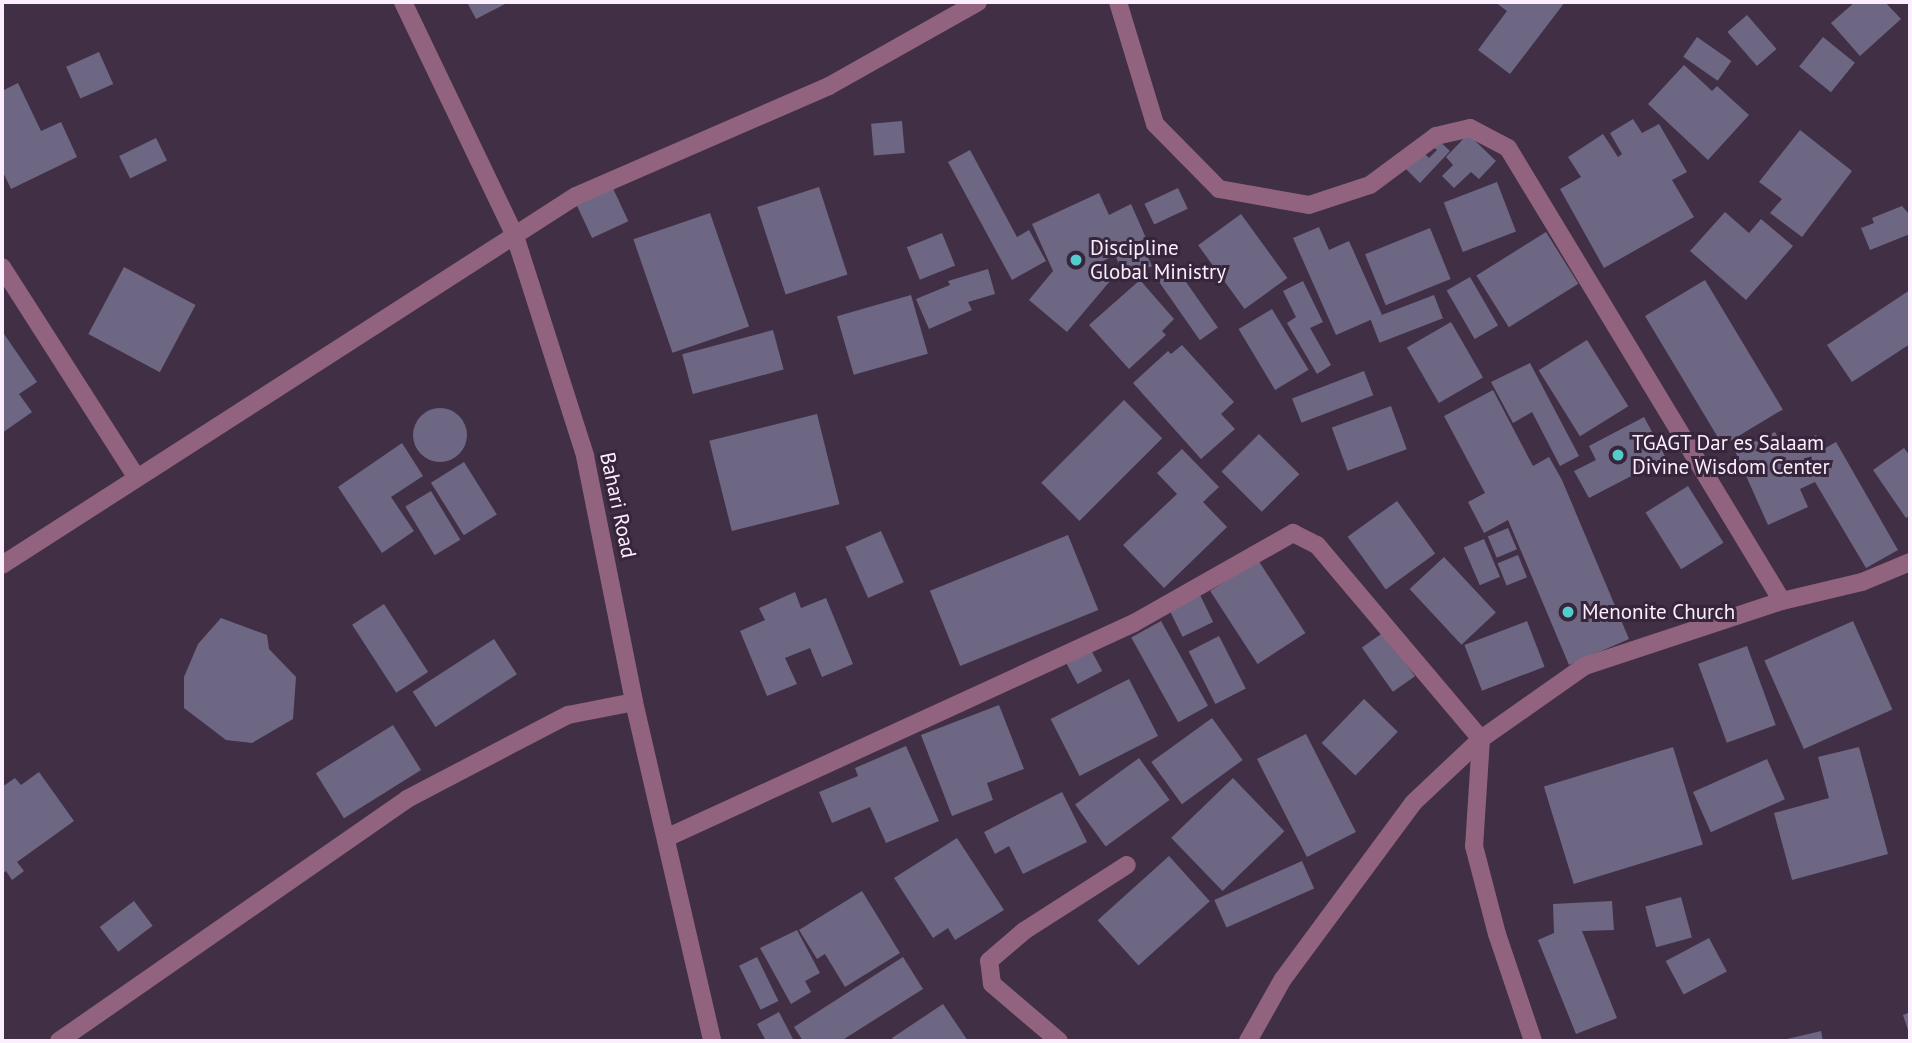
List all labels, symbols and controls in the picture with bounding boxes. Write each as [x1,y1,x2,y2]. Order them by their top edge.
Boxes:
place label: Discipline Global Ministry [1090,235,1226,285]
marker: Discipline Global Ministry [1068,252,1084,268]
place label: TGAGT Dar es Salaam Divine Wisdom Center [1632,430,1830,480]
marker: TGAGT Dar es Salaam Divine Wisdom Center [1610,447,1626,463]
street label: Bahari Road [595,450,641,560]
place label: Menonite Church [1582,599,1735,625]
marker: Menonite Church [1560,604,1576,620]

